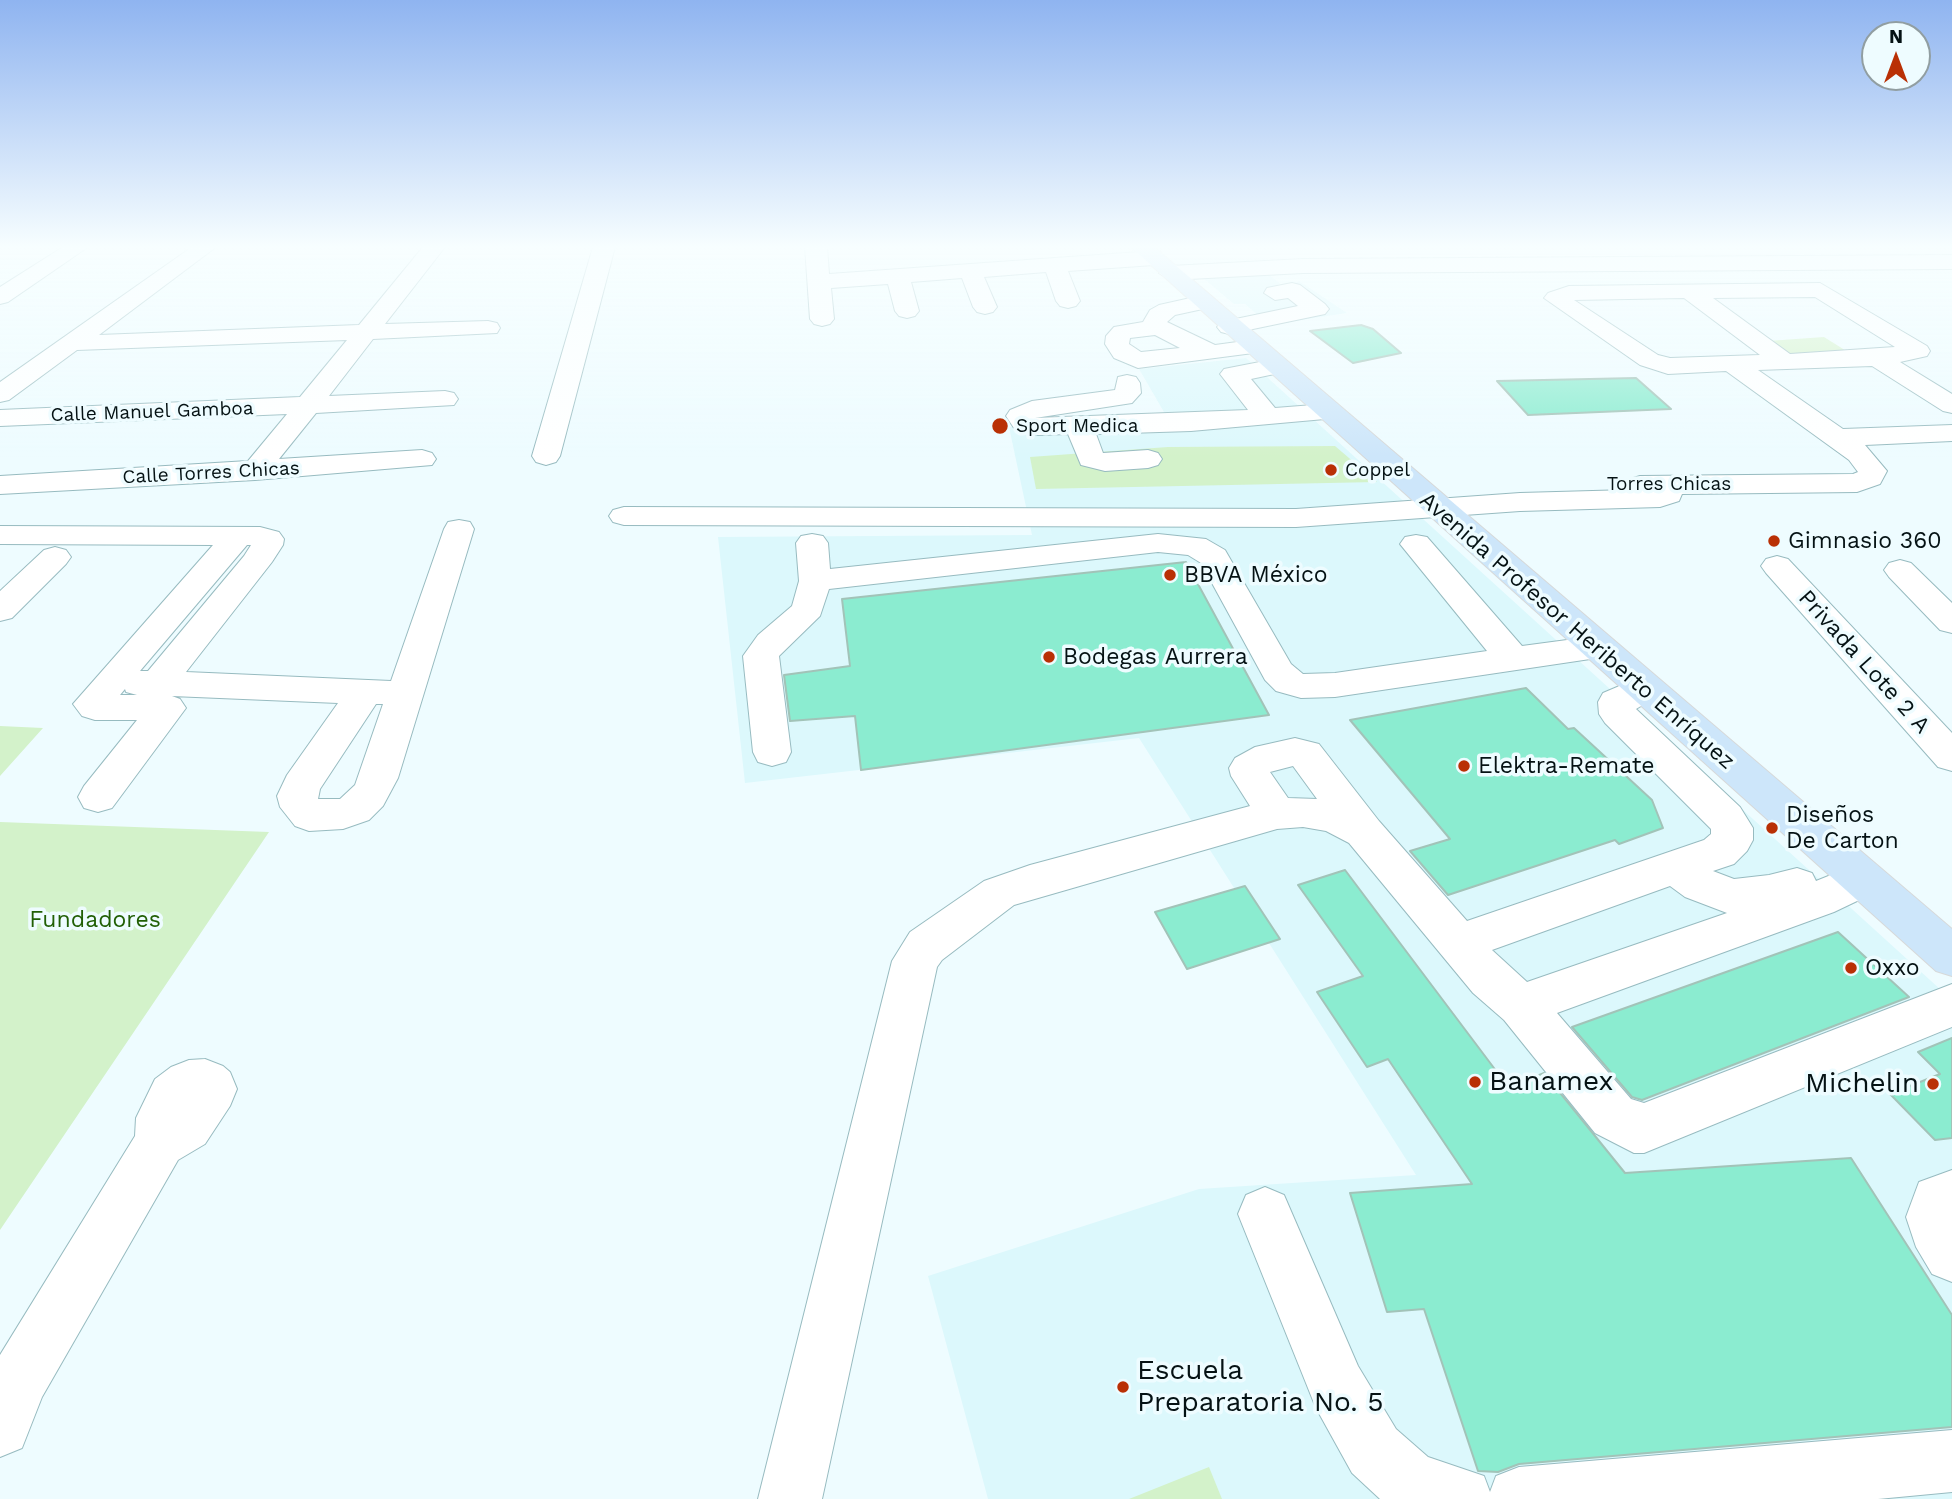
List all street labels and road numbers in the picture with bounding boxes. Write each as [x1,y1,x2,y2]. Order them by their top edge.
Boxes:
street label: Calle Manuel Gamboa [50,397,254,427]
street label: Calle Torres Chicas [122,457,300,489]
street label: Torres Chicas [1607,473,1731,495]
street label: Avenida Profesor Heriberto Enríquez [1414,486,1740,776]
street label: Privada Lote 2 A [1792,585,1936,739]

